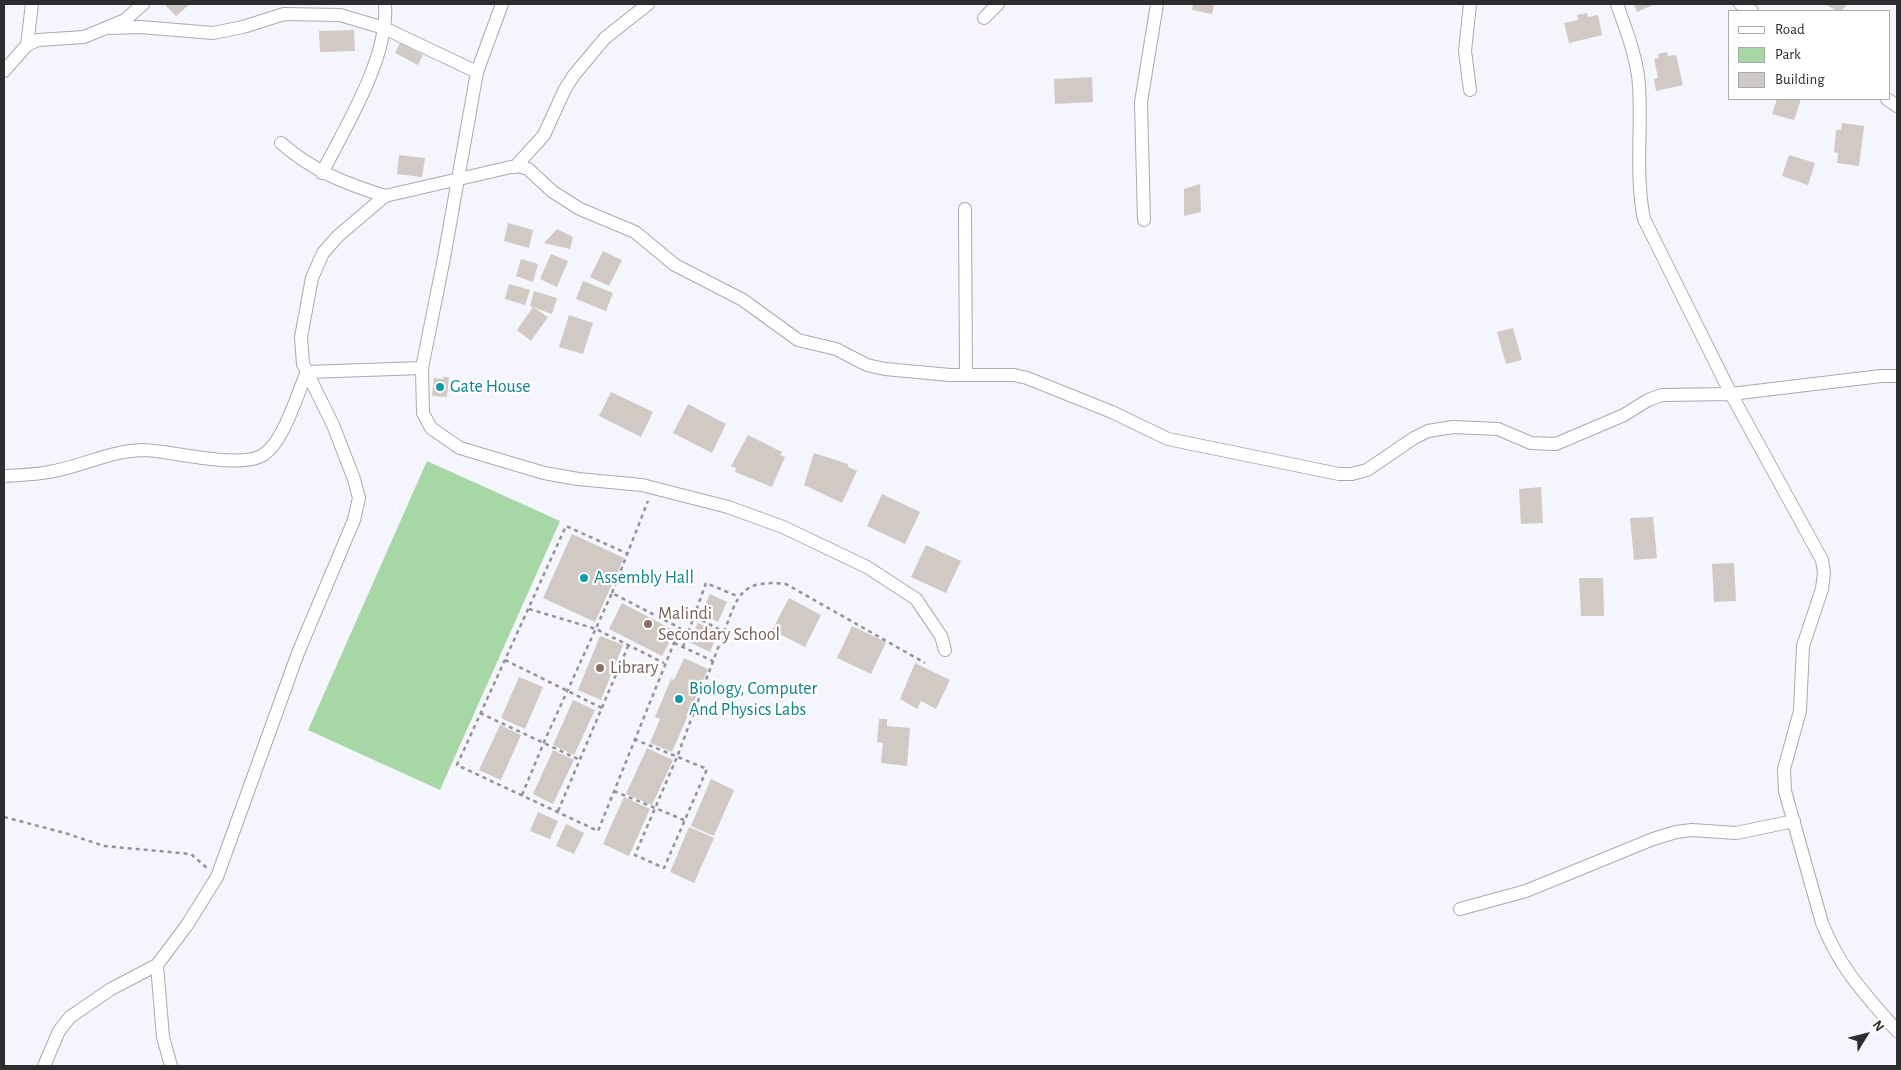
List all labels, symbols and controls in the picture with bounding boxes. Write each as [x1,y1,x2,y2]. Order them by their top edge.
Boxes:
legend [1728,10,1891,100]
text: Road [1775,22,1805,37]
text: Park [1775,47,1801,62]
text: Building [1775,72,1825,87]
place label: Gate House [450,376,531,398]
marker: Gate House [434,381,446,393]
place label: Assembly Hall [594,567,694,589]
marker: Assembly Hall [578,572,590,584]
place label: Malindi Secondary School [658,603,780,646]
marker: Malindi Secondary School [642,618,654,630]
place label: Library [610,657,658,679]
marker: Library [594,662,606,674]
place label: Biology, Computer And Physics Labs [689,678,817,721]
marker: Biology, Computer And Physics Labs [673,693,685,705]
north arrow [1841,1010,1891,1060]
text: N [1870,1018,1887,1034]

